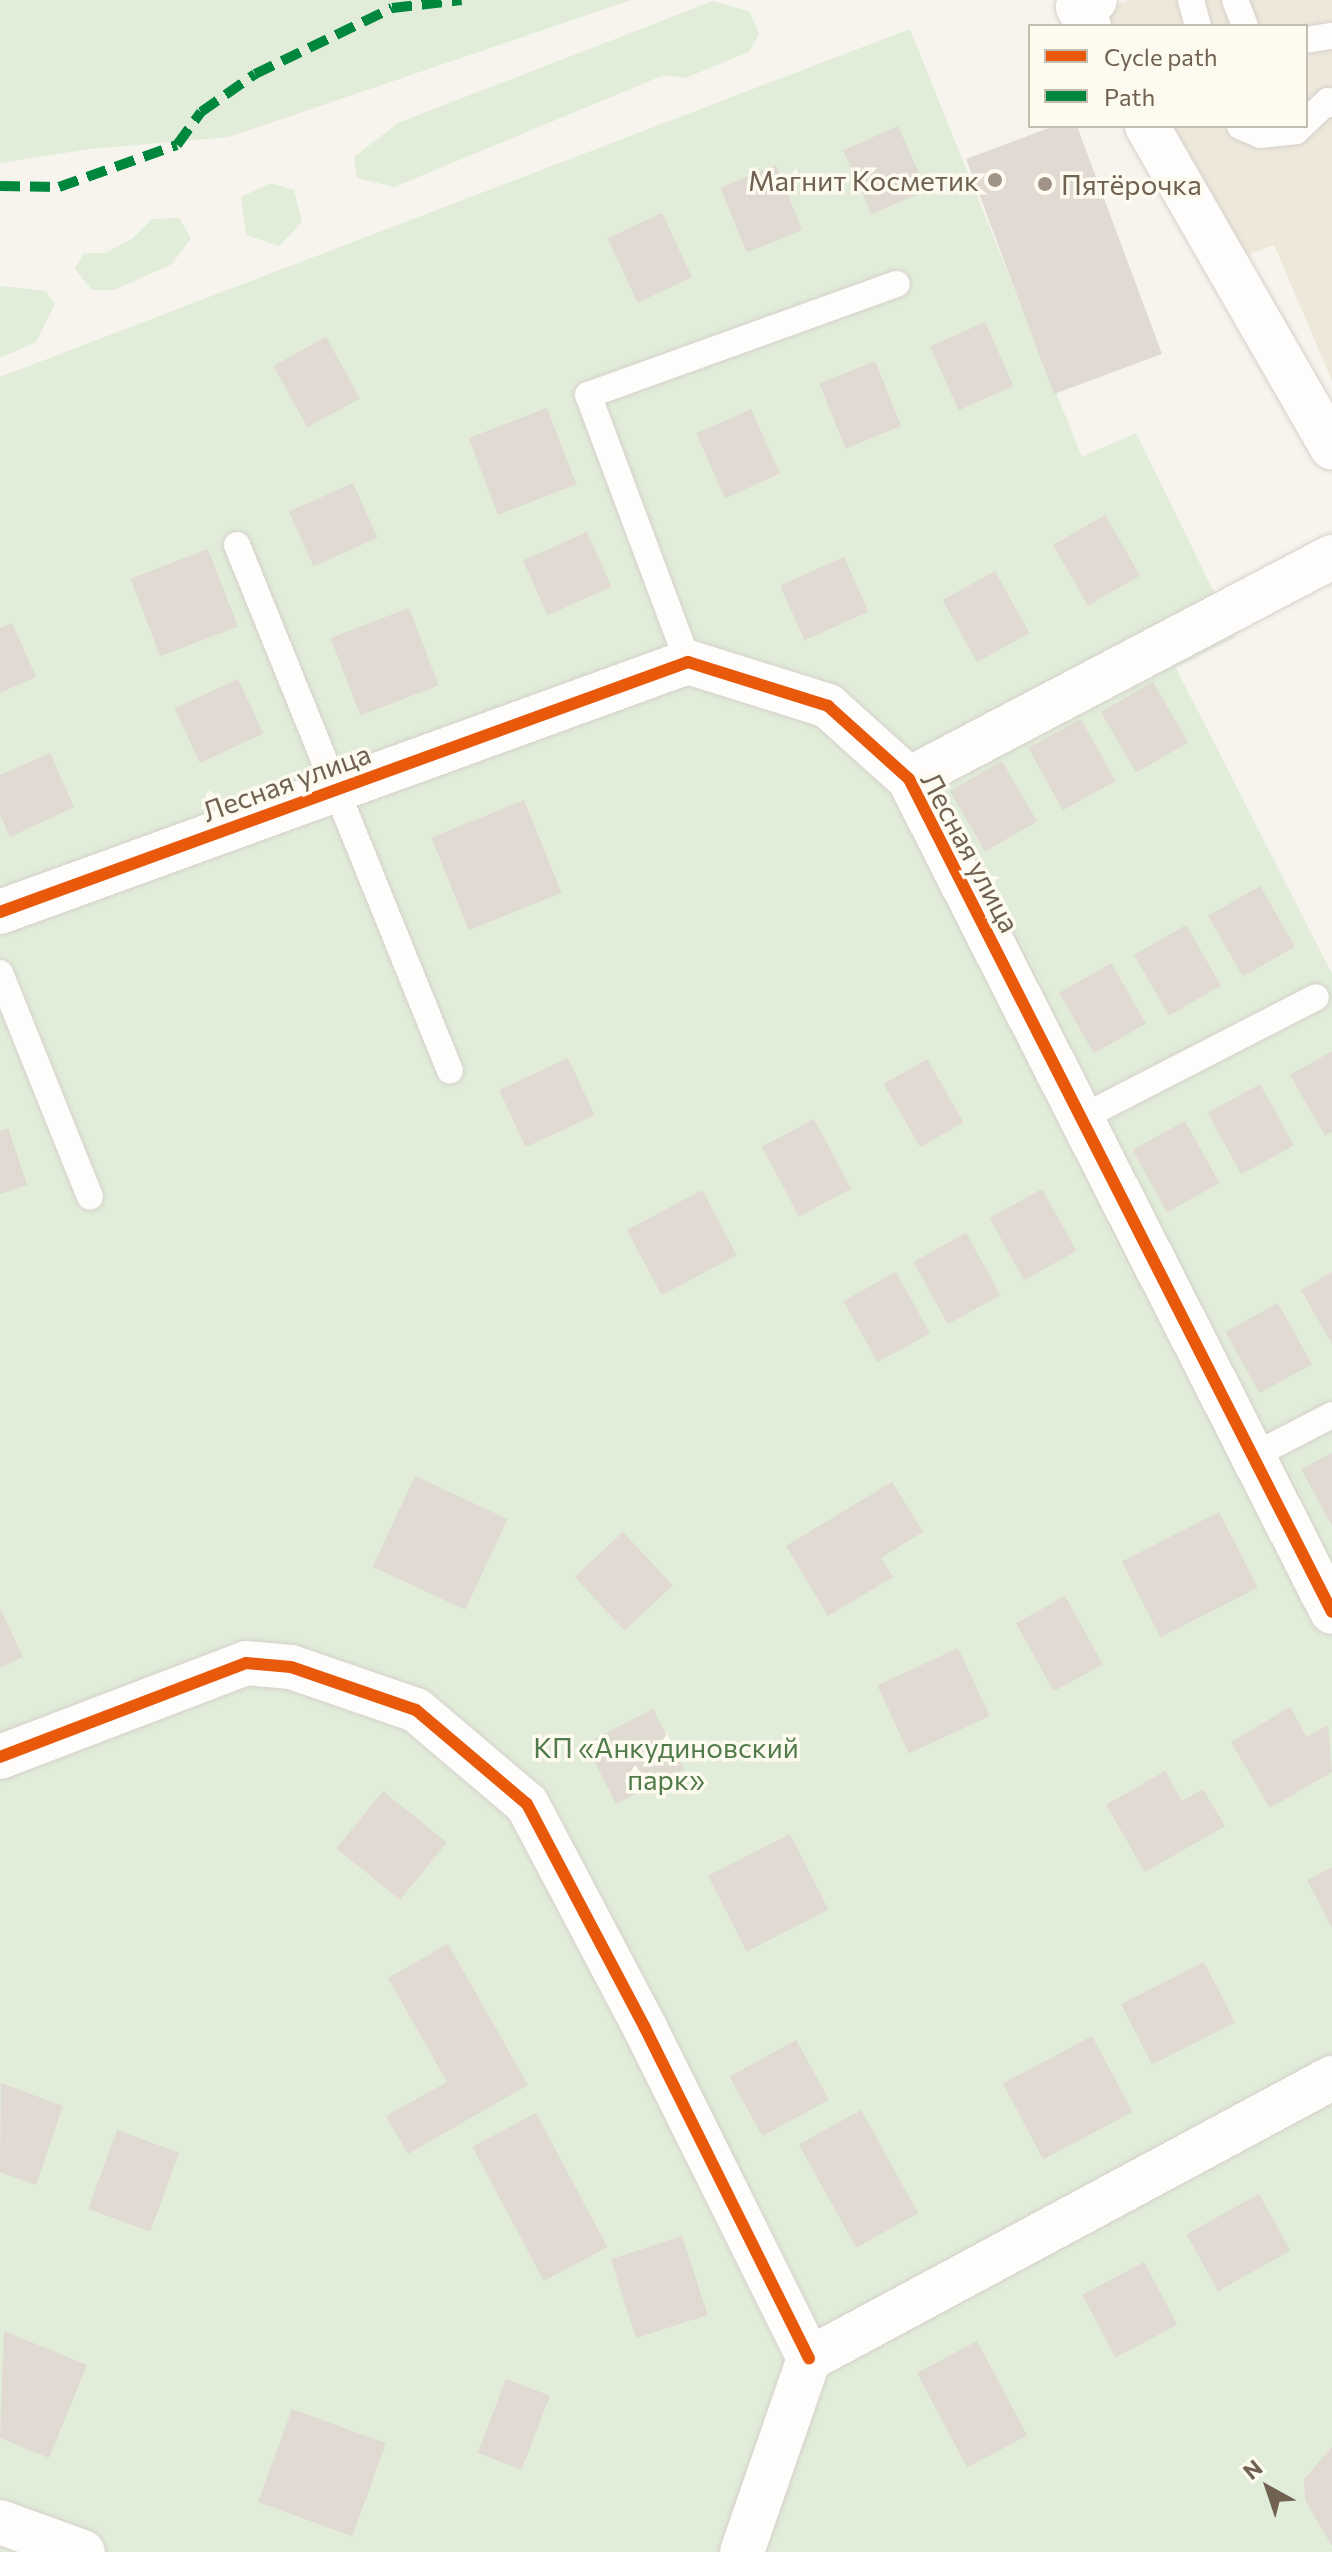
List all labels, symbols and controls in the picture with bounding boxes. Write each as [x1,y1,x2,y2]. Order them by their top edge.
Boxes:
legend [1028,24,1308,128]
text: Cycle path [1104,42,1218,71]
text: Path [1104,82,1155,111]
place label: Магнит Косметик [748,163,979,197]
place label: Пятёрочка [1061,167,1202,201]
marker: Магнит Косметик [986,171,1004,189]
marker: Пятёрочка [1036,175,1054,193]
street label: Лесная улица [197,736,375,828]
street label: Лесная улица [915,766,1027,938]
park label: КП «Анкудиновский парк» [533,1730,799,1796]
north arrow [1228,2448,1308,2528]
text: N [1237,2454,1267,2485]

